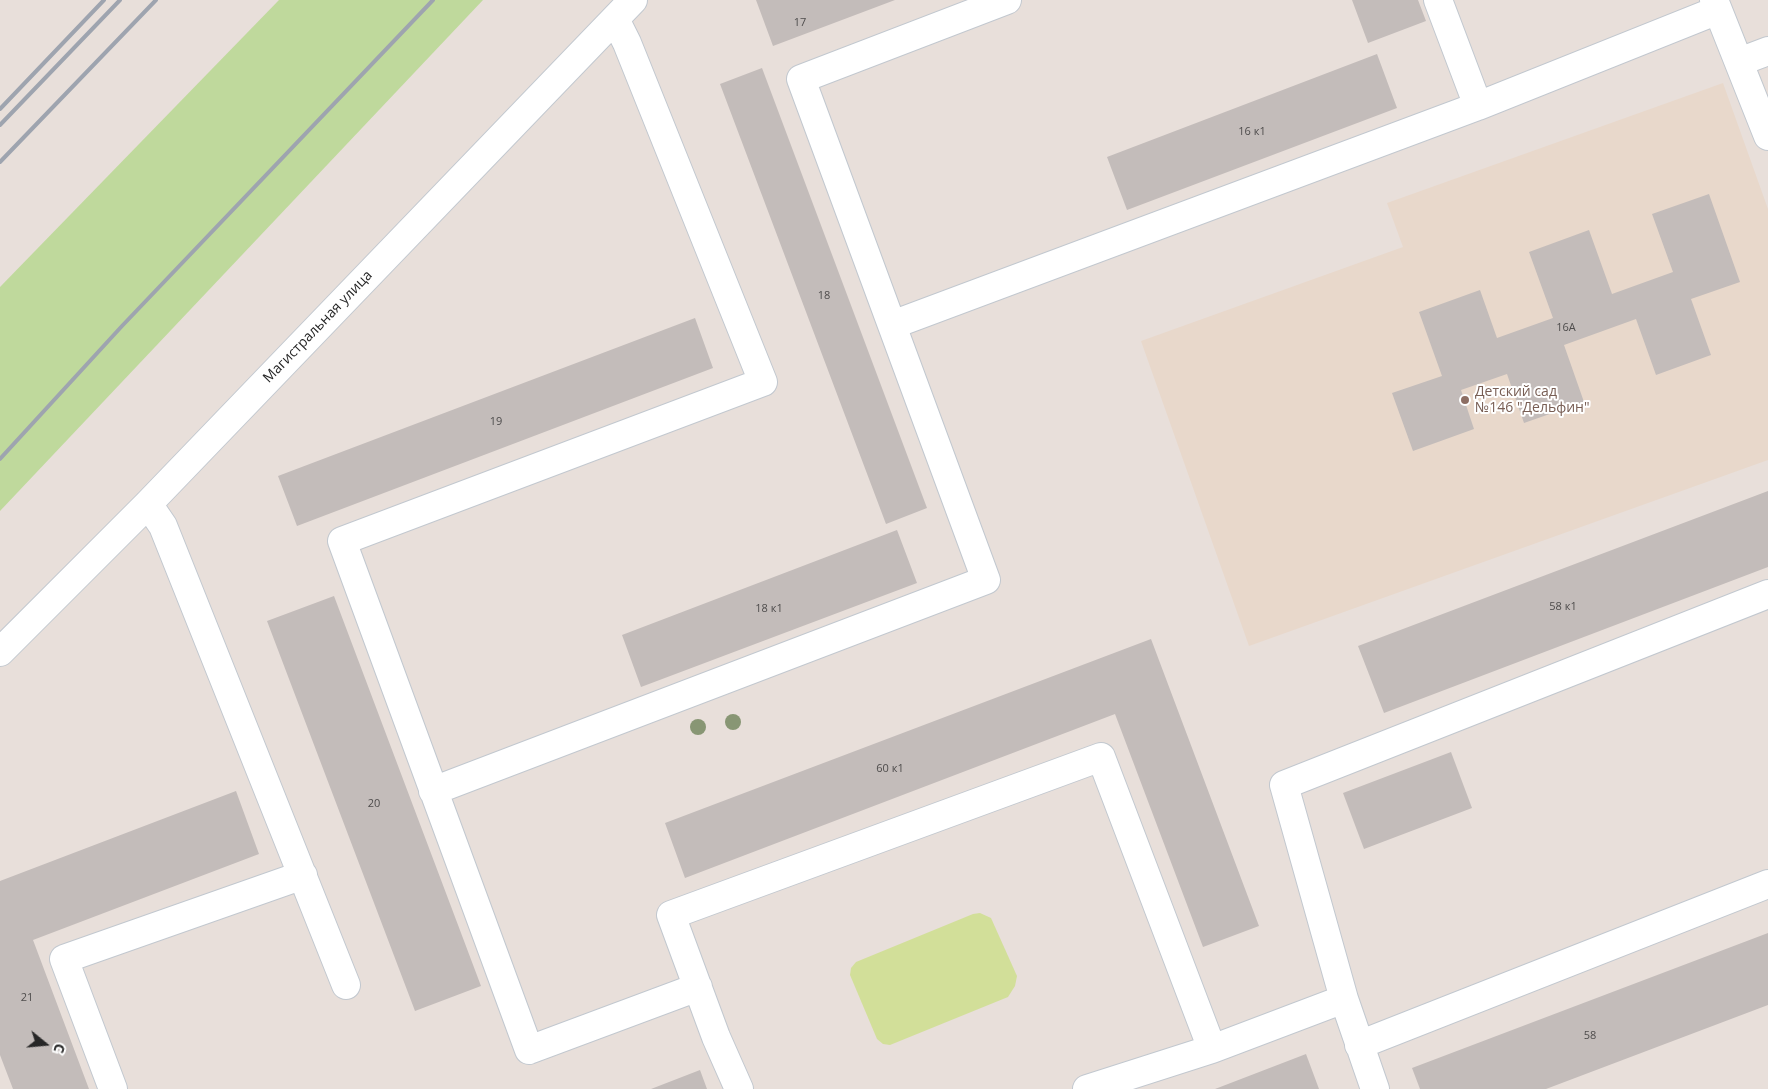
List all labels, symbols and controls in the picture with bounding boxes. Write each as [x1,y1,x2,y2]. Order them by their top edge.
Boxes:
house number: 17 [794,16,806,30]
house number: 16 к1 [1238,125,1266,139]
street label: Магистральная улица [260,267,376,387]
house number: 18 [818,289,830,303]
house number: 16А [1556,321,1576,335]
place label: Детский сад №146 "Дельфин" [1475,384,1590,417]
marker: Детский сад №146 "Дельфин" [1459,394,1471,406]
house number: 19 [490,415,502,429]
house number: 58 к1 [1549,600,1577,614]
house number: 18 к1 [755,602,783,616]
house number: 60 к1 [876,762,904,776]
house number: 20 [368,797,380,811]
house number: 21 [21,991,33,1005]
north arrow [20,1019,70,1069]
house number: 58 [1584,1029,1596,1043]
text: С [49,1041,70,1056]

